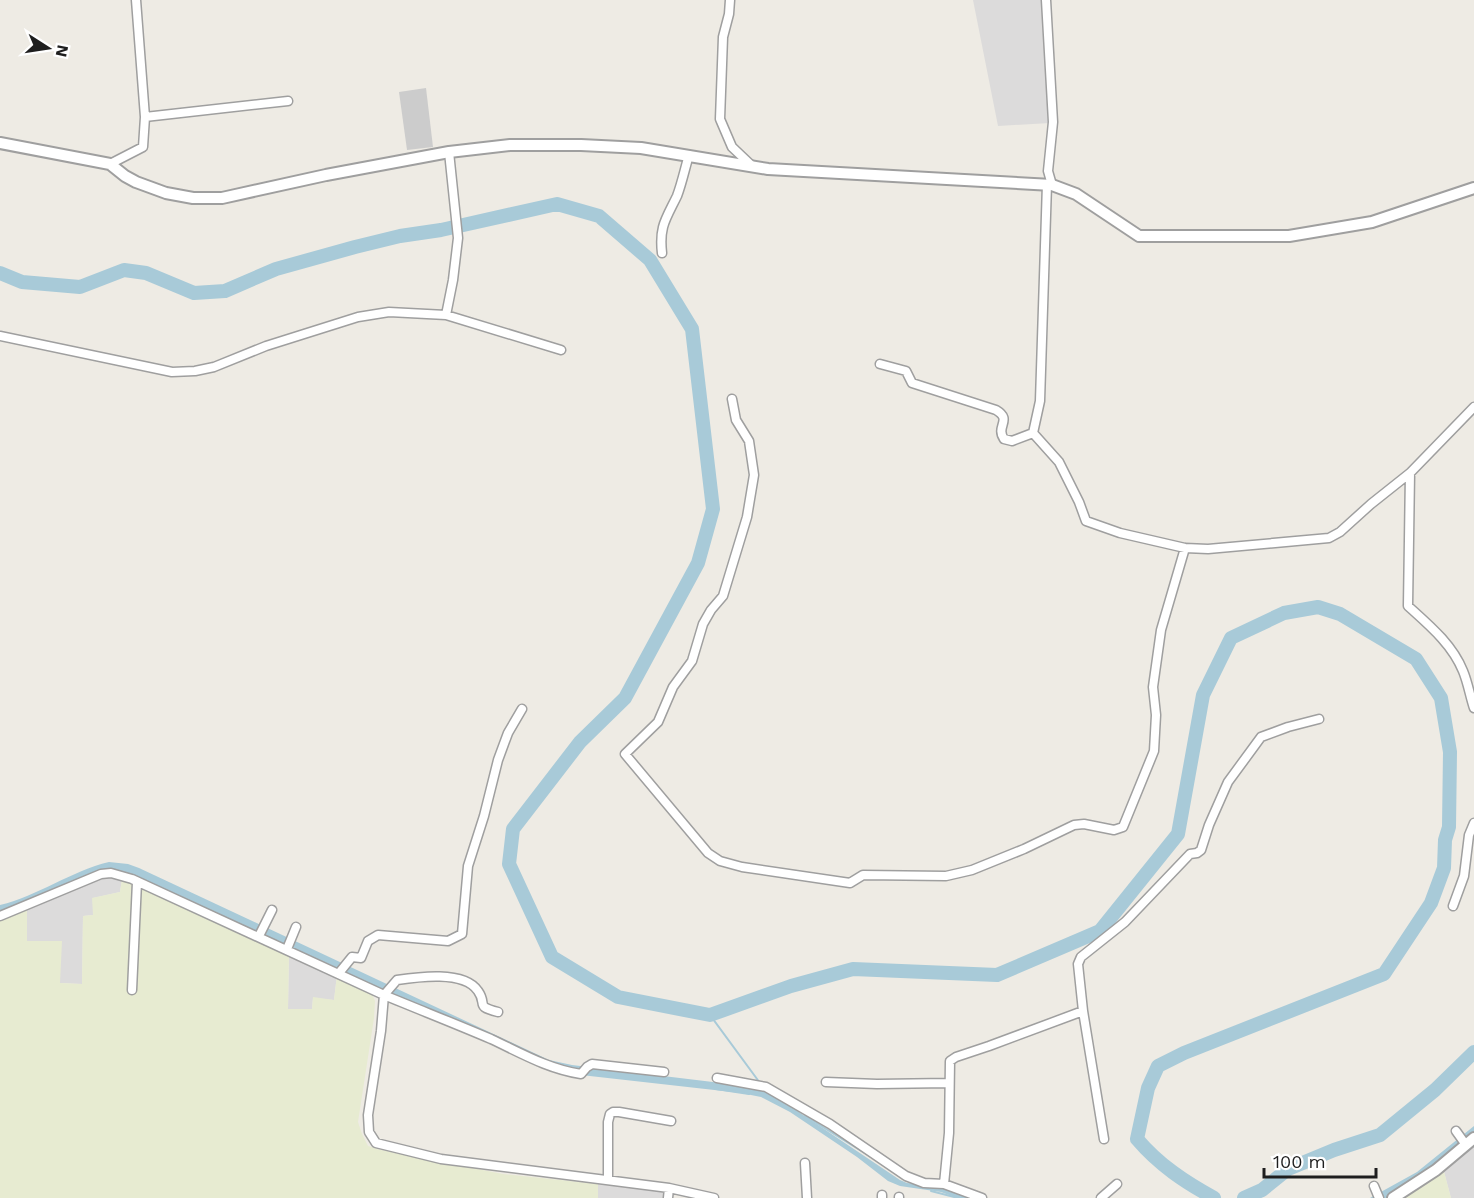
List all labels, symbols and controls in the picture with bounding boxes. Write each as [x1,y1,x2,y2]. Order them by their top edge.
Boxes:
north arrow [18,18,78,78]
text: N [52,43,73,59]
scale bar [1264,1141,1376,1179]
text: 100 m [1273,1151,1326,1172]

